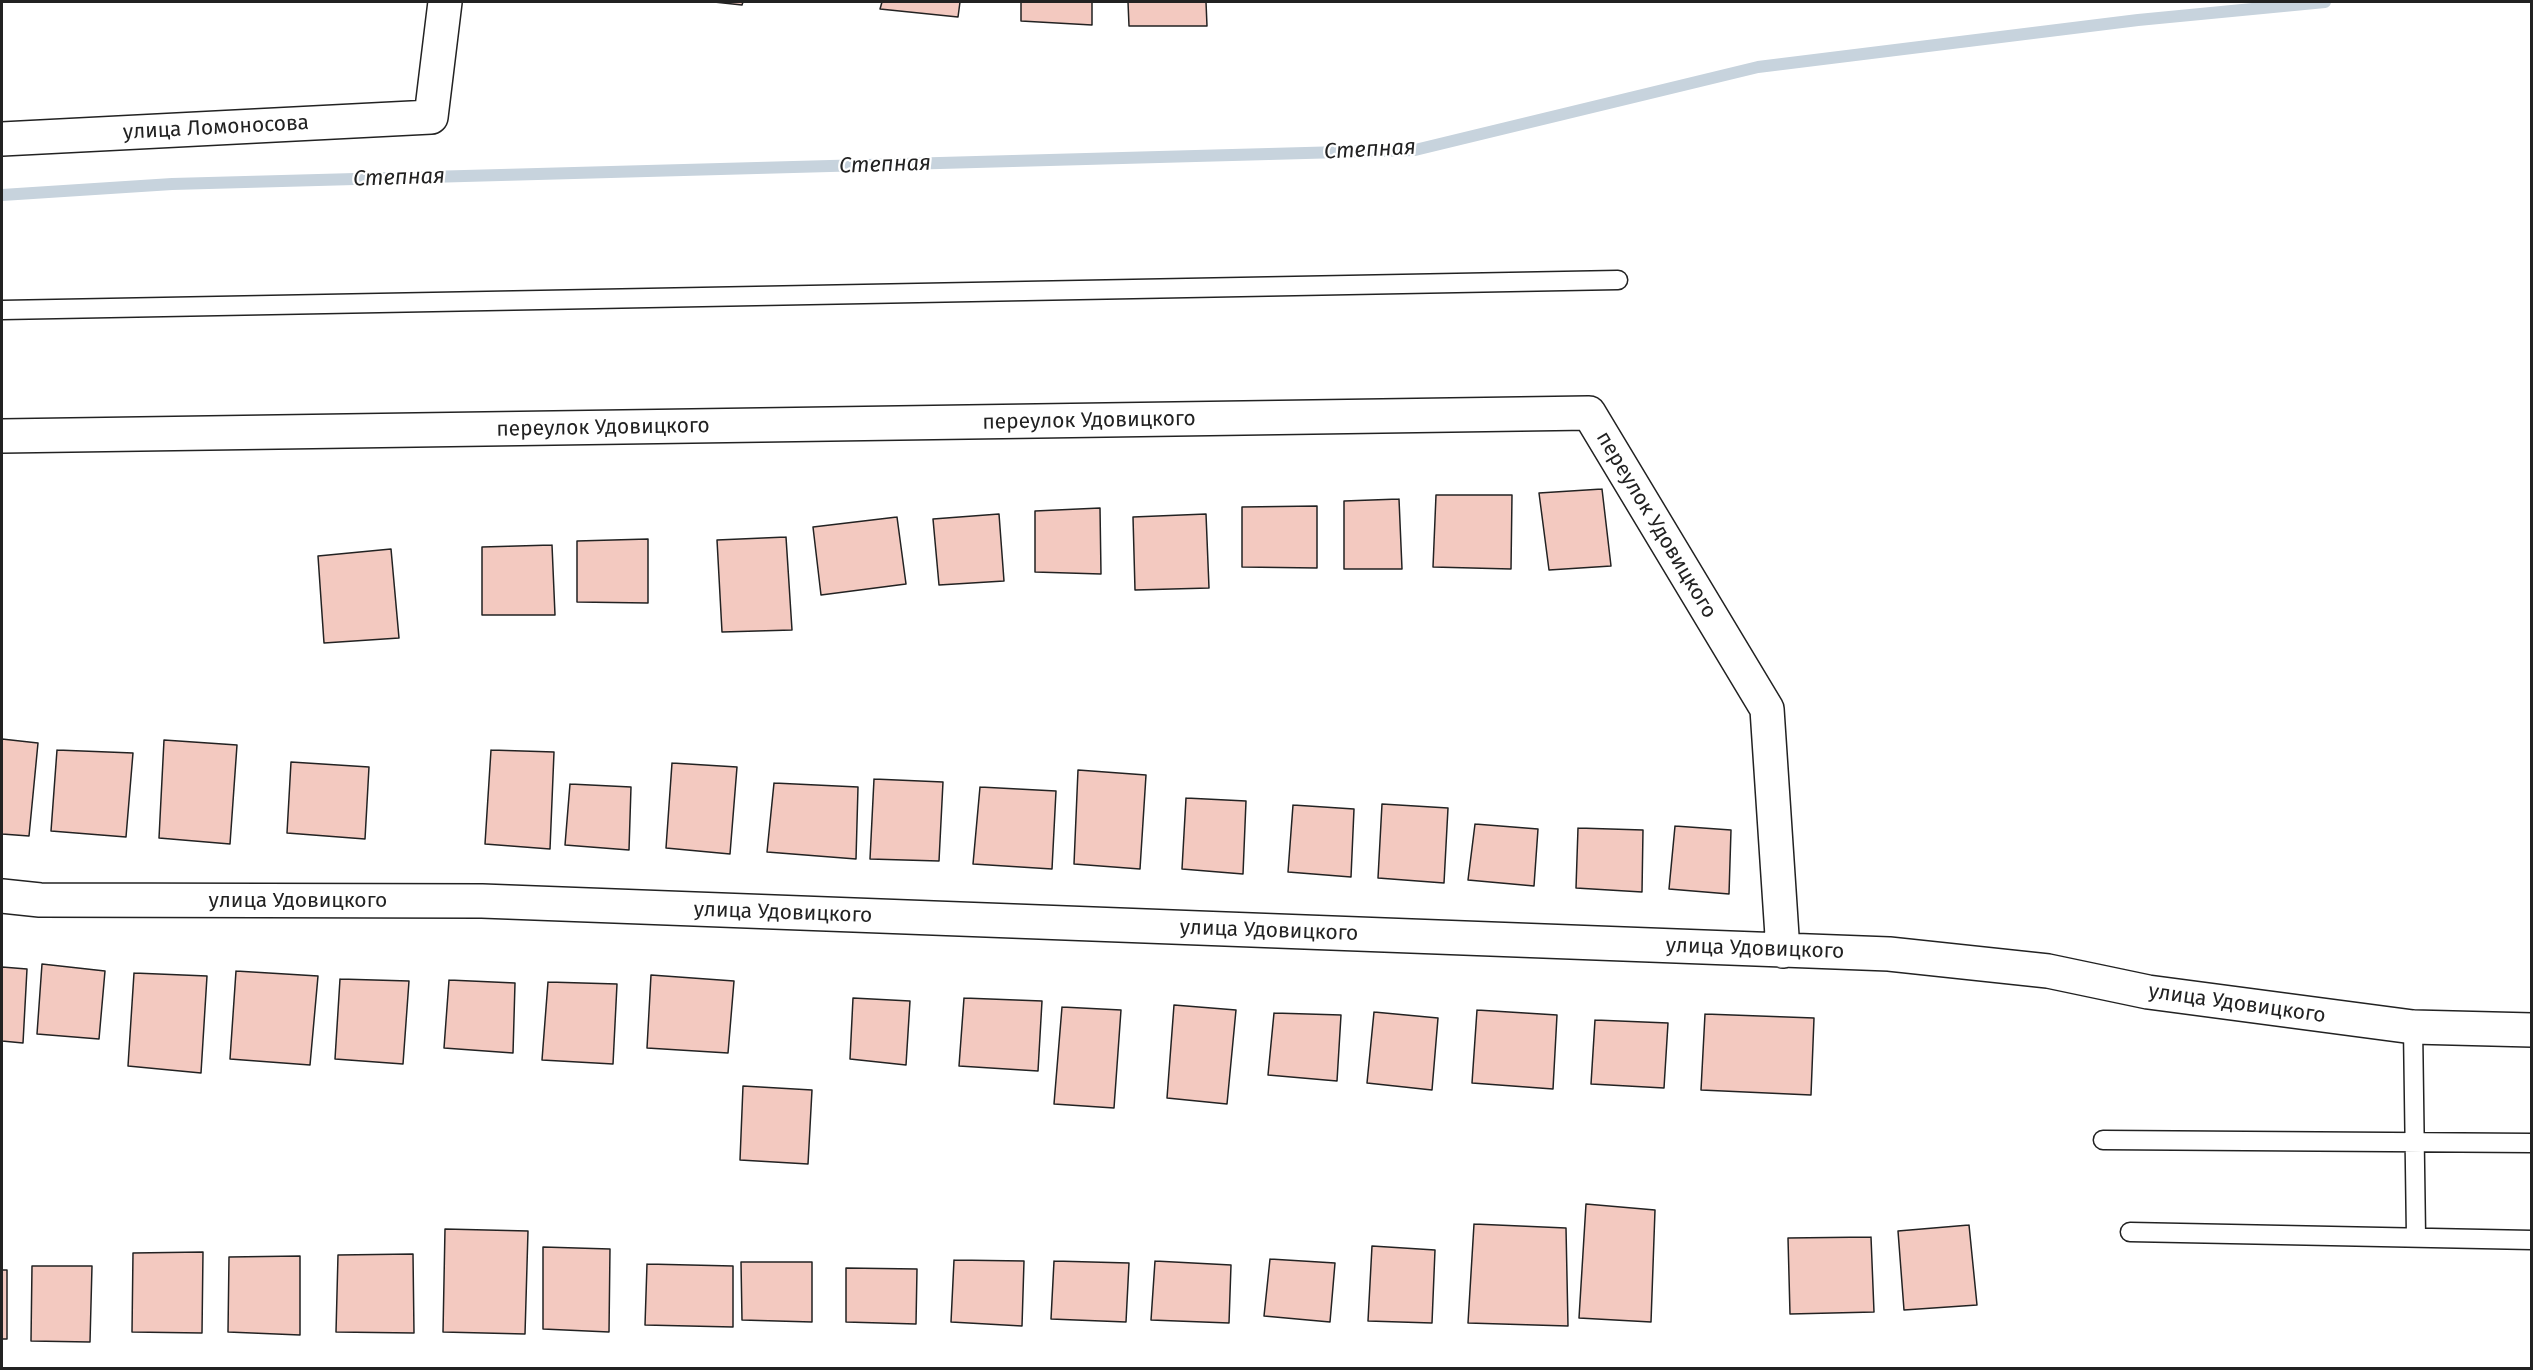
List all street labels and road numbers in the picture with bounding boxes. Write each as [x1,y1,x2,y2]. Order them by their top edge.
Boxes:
street label: улица Ломоносова [122,111,310,145]
street label: переулок Удовицкого [982,407,1196,435]
street label: переулок Удовицкого [496,414,710,442]
street label: переулок Удовицкого [1590,427,1722,623]
street label: улица Удовицкого [209,888,387,914]
street label: улица Удовицкого [693,897,873,929]
street label: улица Удовицкого [1179,915,1359,947]
street label: улица Удовицкого [1665,933,1845,965]
street label: улица Удовицкого [2147,979,2327,1029]

